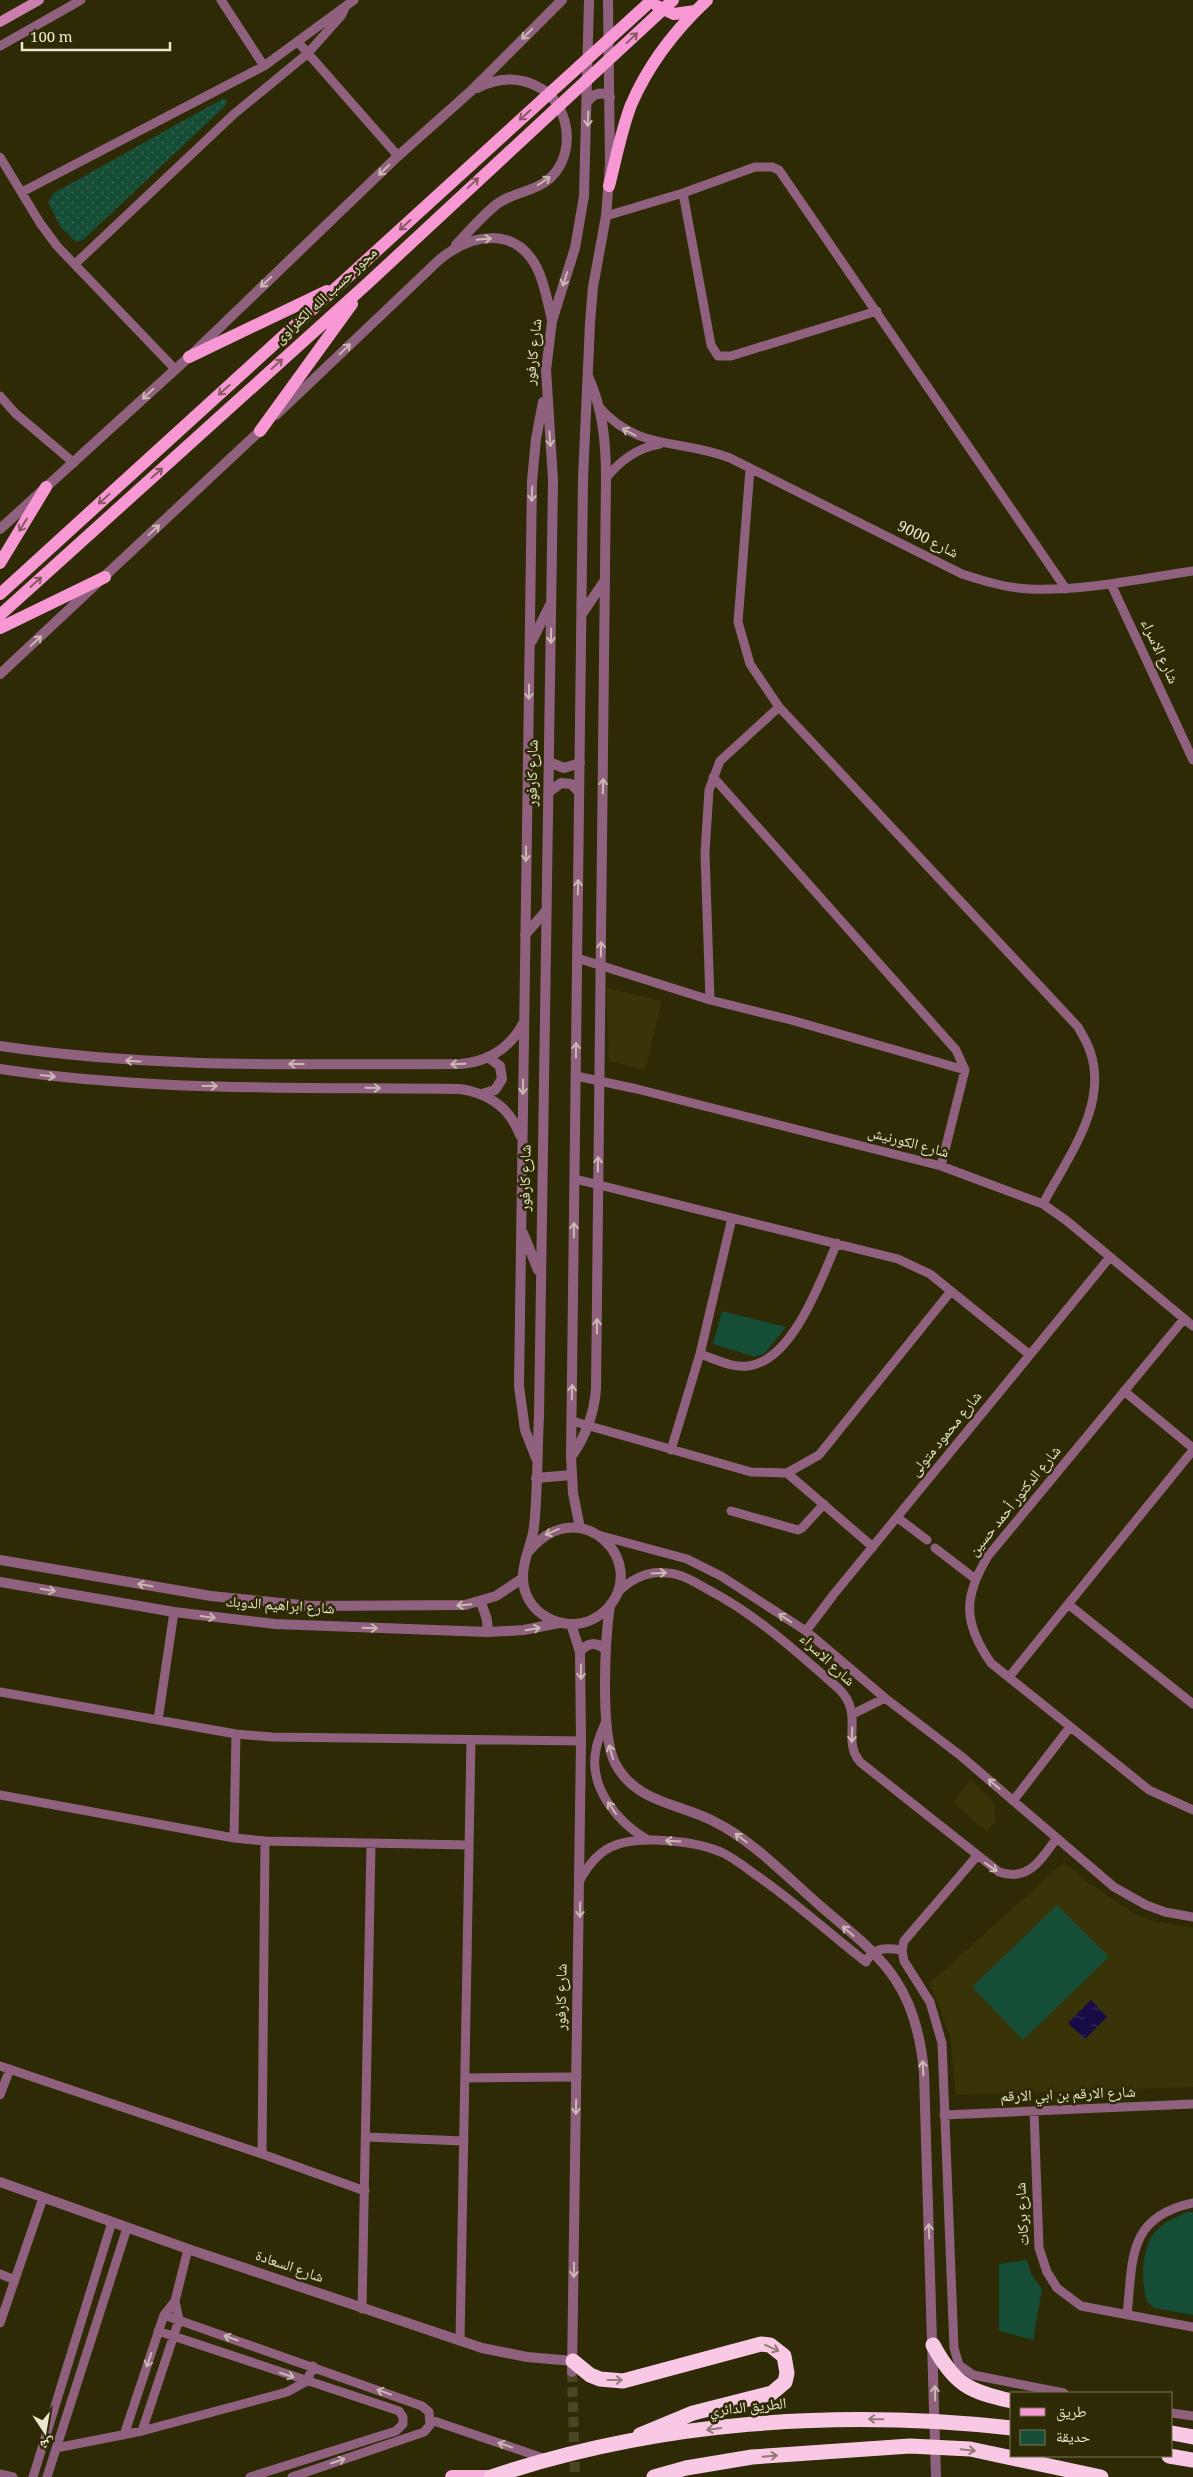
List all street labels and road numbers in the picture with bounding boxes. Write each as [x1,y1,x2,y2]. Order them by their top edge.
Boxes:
street label: محور حسب الله الكفراوى [269,242,385,352]
street label: شارع كارفور [518,317,551,388]
street label: شارع 9000 [892,515,962,567]
street label: شارع الاسراء [1132,615,1184,689]
street label: شارع كارفور [520,739,548,808]
street label: شارع الكورنيش [865,1121,952,1167]
street label: شارع كارفور [513,1144,541,1213]
street label: شارع محمود متولى [904,1386,990,1484]
street label: شارع الدكتور أحمد حسين [963,1441,1069,1563]
street label: شارع ابراهيم الدوبك [224,1590,336,1624]
street label: شارع الاسراء [792,1628,860,1694]
street label: شارع كارفور [549,1963,577,2032]
street label: شارع الارقم بن ابي الارقم [1000,2081,1136,2111]
street label: شارع بركات [1009,2181,1039,2246]
street label: شارع السعادة [251,2244,327,2292]
street label: الطريق الدائري [708,2392,788,2426]

